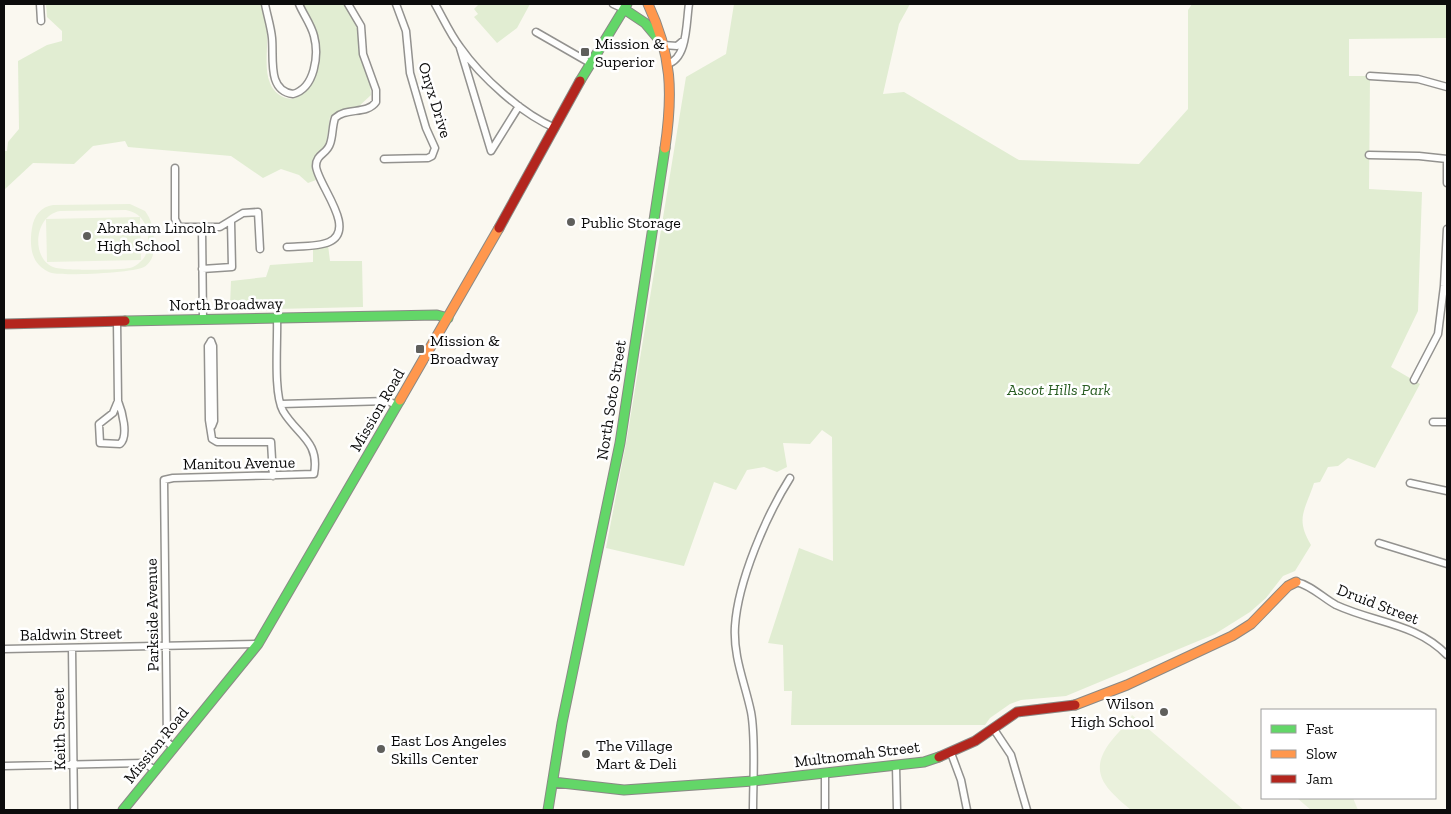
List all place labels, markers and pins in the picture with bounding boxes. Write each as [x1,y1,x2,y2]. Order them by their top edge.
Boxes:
place label: Mission & Superior [595,34,665,71]
marker: Mission & Superior [579,46,591,58]
place label: Public Storage [581,213,681,232]
marker: Public Storage [565,216,577,228]
place label: Abraham Lincoln High School [97,218,217,255]
marker: Abraham Lincoln High School [81,230,93,242]
place label: Mission & Broadway [430,331,500,368]
marker: Mission & Broadway [414,343,426,355]
place label: Wilson High School [1071,694,1155,731]
marker: Wilson High School [1158,706,1170,718]
place label: East Los Angeles Skills Center [391,731,506,768]
place label: The Village Mart & Deli [596,736,677,773]
marker: East Los Angeles Skills Center [375,743,387,755]
marker: The Village Mart & Deli [580,748,592,760]

